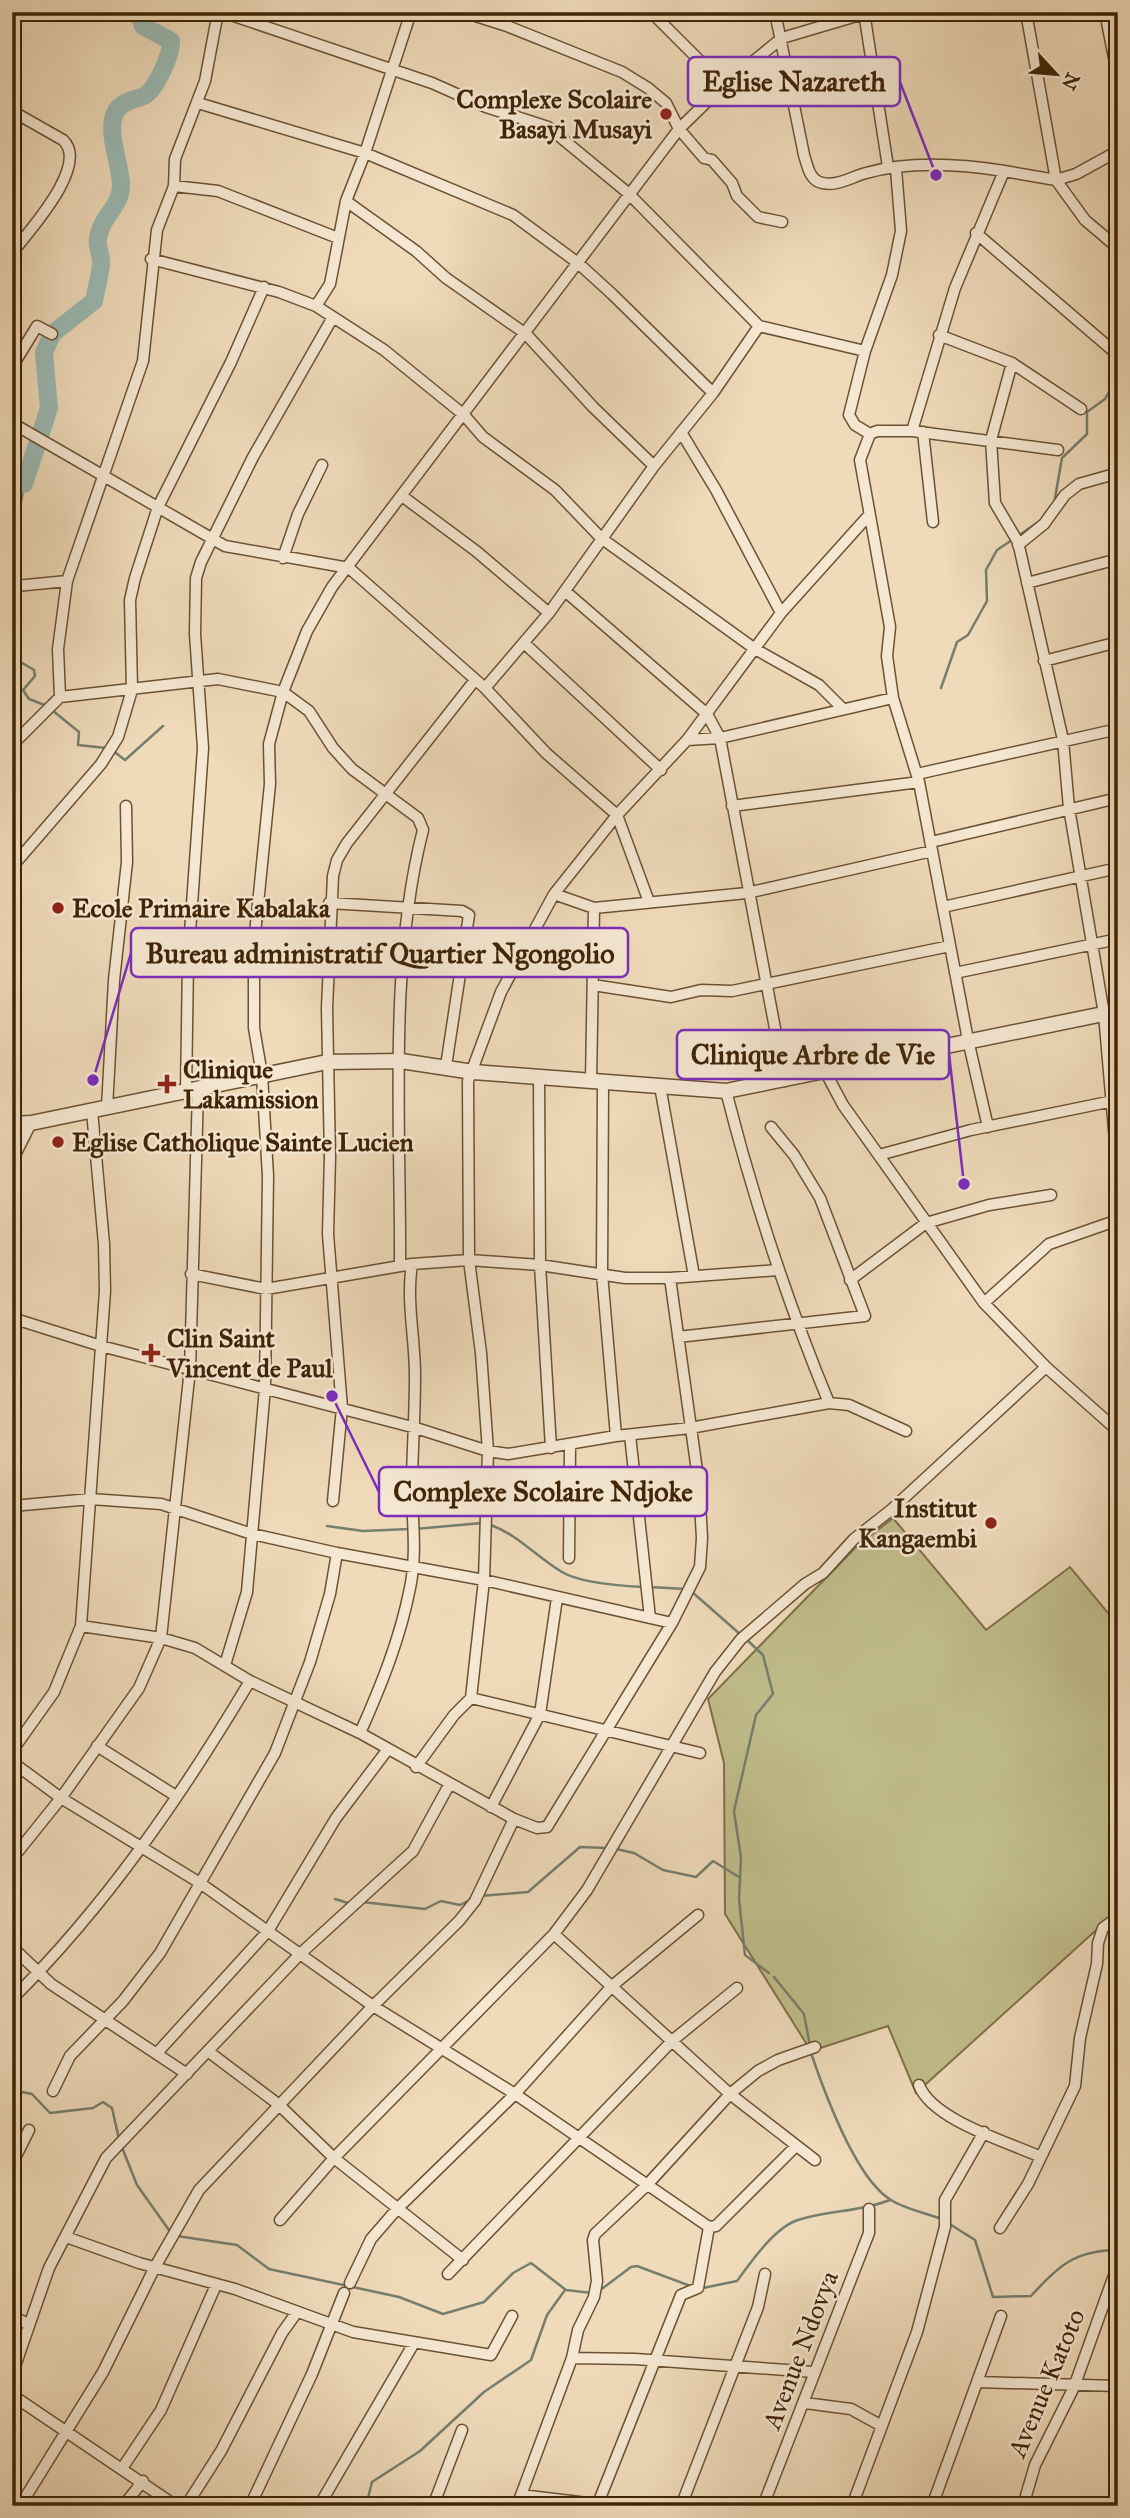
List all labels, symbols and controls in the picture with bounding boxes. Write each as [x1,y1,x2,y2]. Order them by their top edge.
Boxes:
north arrow [1021,38,1092,108]
callout: Eglise Nazareth [688,57,900,106]
text: Eglise Nazareth [702,64,886,99]
text: N [1057,69,1085,94]
place label: Complexe Scolaire Basayi Musayi [456,83,653,145]
marker: Complexe Scolaire Basayi Musayi [658,106,674,122]
place label: Ecole Primaire Kabalaka [72,892,331,924]
marker: Ecole Primaire Kabalaka [50,900,66,916]
callout: Bureau administratif Quartier Ngongolio [131,928,628,977]
text: Bureau administratif Quartier Ngongolio [146,936,615,971]
callout: Clinique Arbre de Vie [677,1030,949,1079]
text: Clinique Arbre de Vie [691,1037,935,1072]
place label: Clinique Lakamission [183,1053,319,1115]
marker: Clinique Lakamission [157,1074,177,1094]
place label: Eglise Catholique Sainte Lucien [72,1126,414,1159]
marker: Eglise Catholique Sainte Lucien [50,1134,66,1150]
place label: Clin Saint Vincent de Paul [166,1322,334,1384]
marker: Clin Saint Vincent de Paul [141,1343,161,1363]
callout: Complexe Scolaire Ndjoke [379,1467,707,1516]
text: Complexe Scolaire Ndjoke [393,1474,693,1509]
place label: Institut Kangaembi [858,1492,978,1555]
marker: Institut Kangaembi [983,1515,999,1531]
street label: Avenue Ndovya [755,2266,845,2435]
street label: Avenue Katoto [1000,2304,1092,2463]

